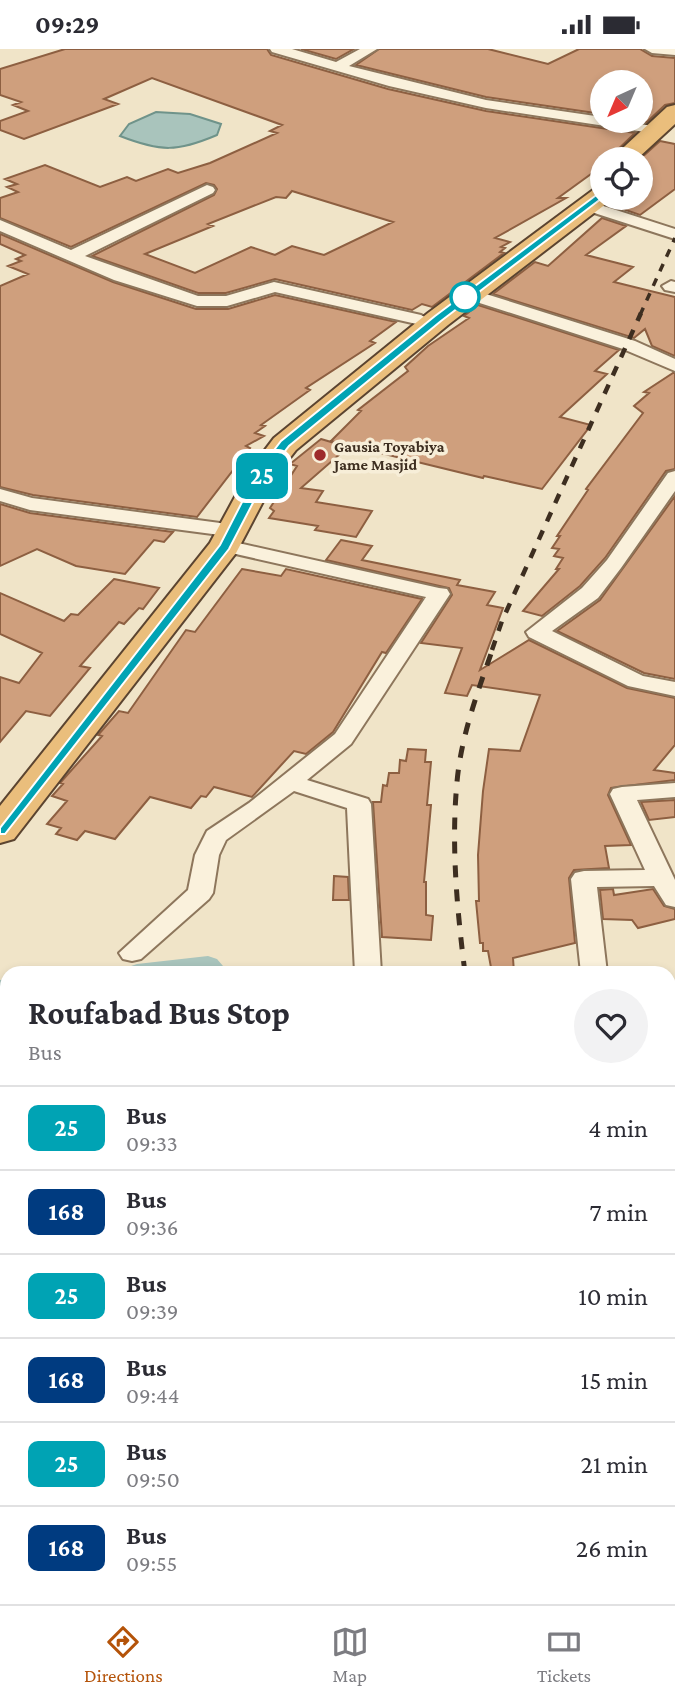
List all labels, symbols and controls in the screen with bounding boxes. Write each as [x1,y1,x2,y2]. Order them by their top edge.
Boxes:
text: 09:29 [35,10,100,39]
north arrow [590,70,653,133]
map controls [590,70,653,210]
button: locate [590,147,653,210]
unlabelled marker [450,282,480,312]
place label: Gausia Toyabiya Jame Masjid [332,438,445,474]
marker: Gausia Toyabiya Jame Masjid [312,447,328,463]
line badge: 25 [230,453,294,499]
text: 25 [250,462,274,489]
button: heart [574,989,648,1063]
text: Roufabad Bus Stop [28,994,290,1031]
text: Bus [28,1039,62,1065]
text: Bus [126,1101,167,1130]
text: 25 [55,1114,79,1141]
text: 4 min [588,1114,648,1143]
text: 09:33 [126,1130,178,1156]
text: Bus [126,1185,167,1214]
text: 168 [48,1198,85,1225]
text: 7 min [589,1198,648,1227]
text: 09:36 [126,1214,179,1240]
text: Bus [126,1269,167,1298]
text: 25 [55,1282,79,1309]
text: 10 min [578,1282,648,1311]
text: 09:39 [126,1298,178,1324]
text: Bus [126,1353,167,1382]
text: 168 [48,1366,85,1393]
text: 15 min [581,1366,648,1395]
text: 09:44 [126,1382,179,1408]
text: Bus [126,1437,167,1466]
text: 25 [55,1450,79,1477]
text: 21 min [580,1450,648,1479]
text: 09:50 [126,1466,180,1492]
text: Bus [126,1521,167,1550]
text: 168 [48,1534,85,1561]
text: 26 min [576,1534,648,1563]
text: 09:55 [126,1550,177,1576]
tab: Directions [84,1623,163,1686]
tab: Map [331,1623,369,1686]
tab: Tickets [537,1623,591,1686]

